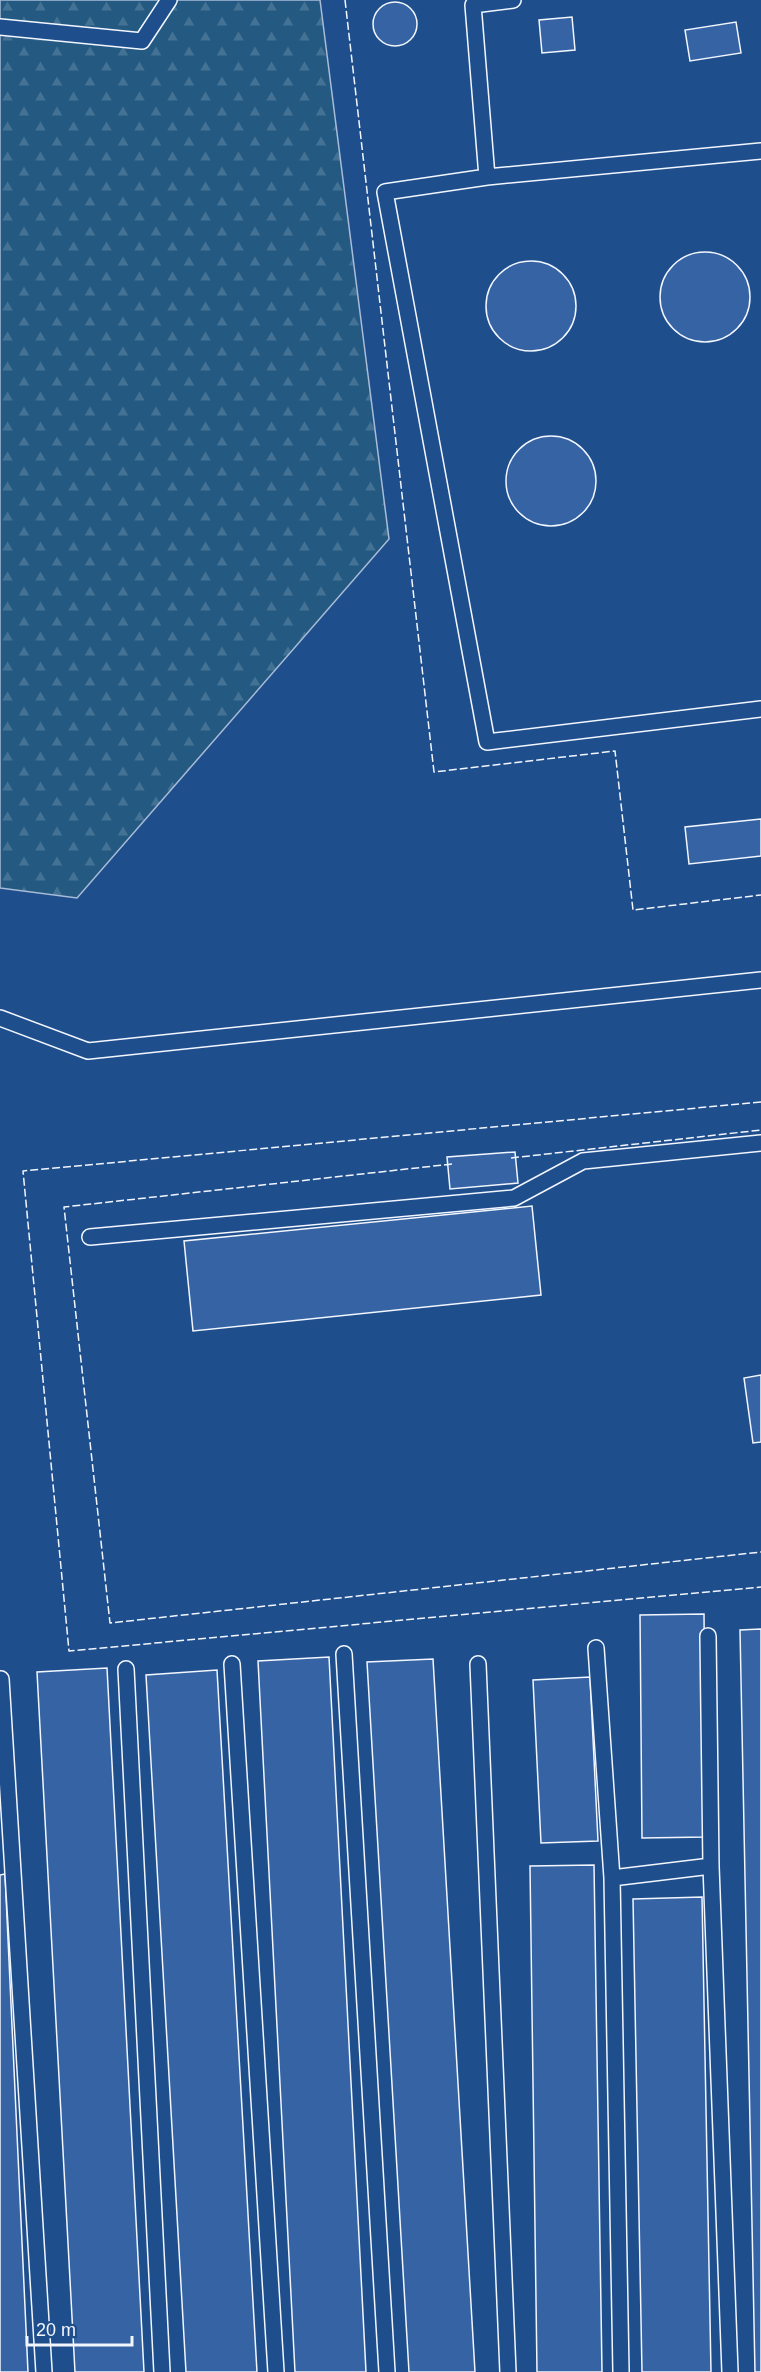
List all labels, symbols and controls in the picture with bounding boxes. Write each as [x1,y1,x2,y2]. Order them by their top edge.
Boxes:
scale bar [27,2309,132,2347]
text: 20 m [36,2320,76,2340]

